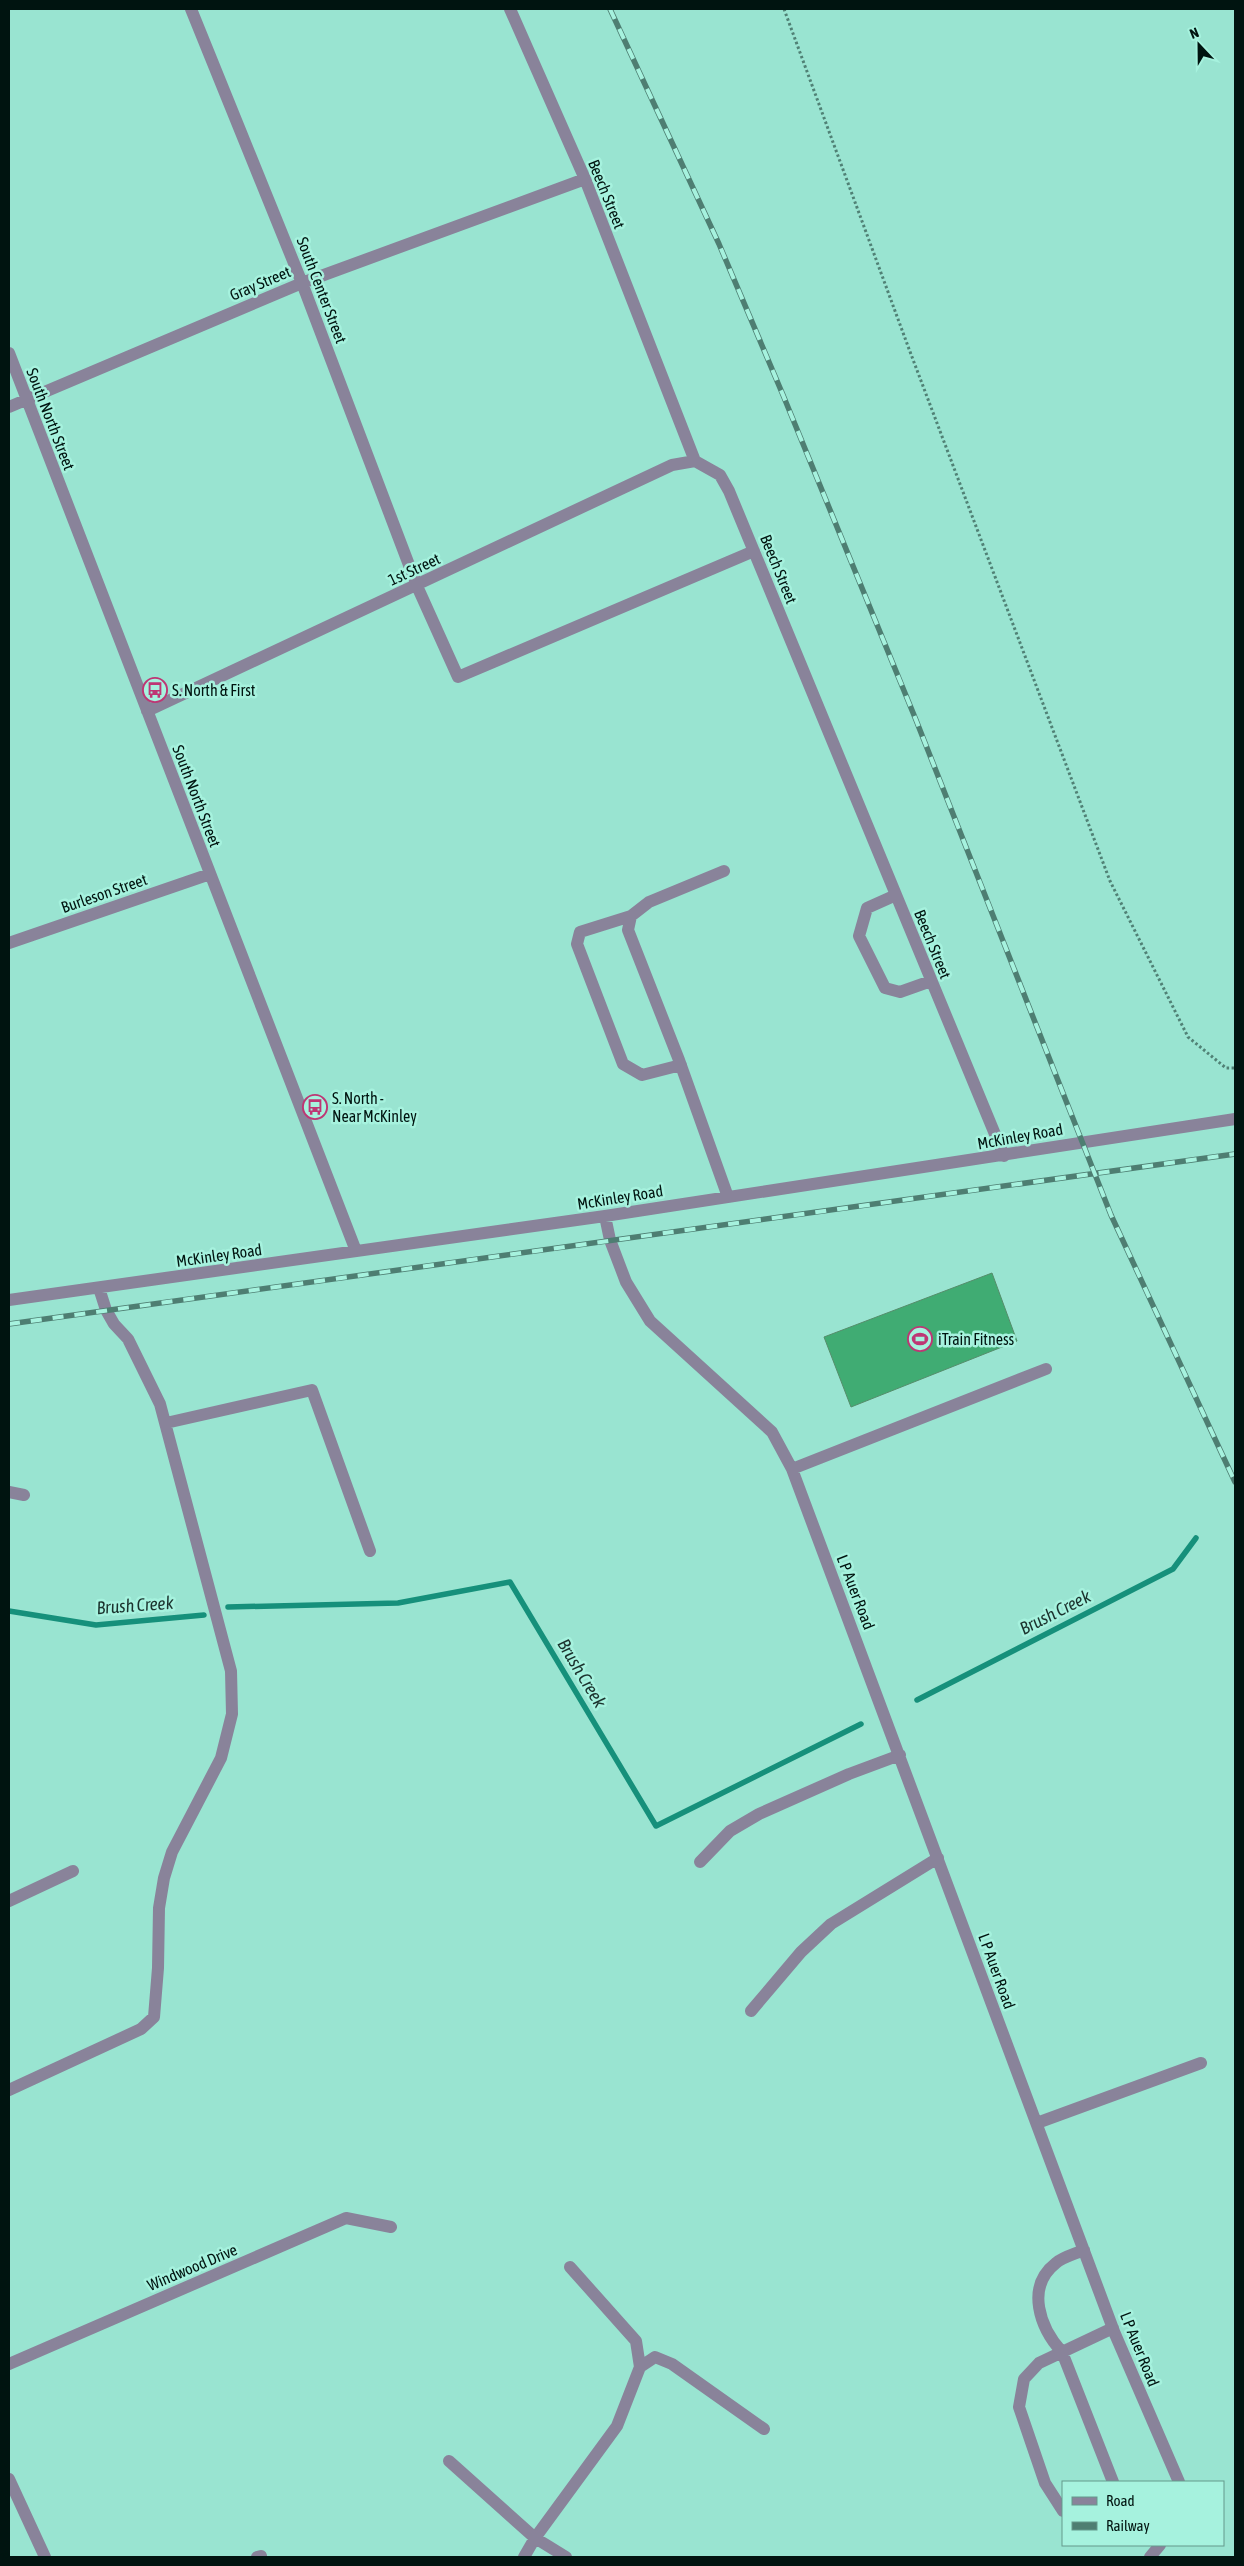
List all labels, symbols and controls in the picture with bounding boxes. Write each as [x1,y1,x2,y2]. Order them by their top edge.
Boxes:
north arrow [1174,20,1224,70]
text: N [1187,24,1201,42]
street label: Beech Street [585,157,629,232]
street label: South Center Street [293,234,351,346]
street label: Gray Street [227,262,294,305]
street label: South North Street [23,365,79,473]
street label: Beech Street [757,532,801,607]
street label: 1st Street [385,549,443,589]
bus stop icon: S. North & First [142,677,168,703]
place label: S. North & First [172,681,256,699]
street label: South North Street [169,742,225,850]
street label: Burleson Street [59,870,150,916]
street label: Beech Street [911,907,955,982]
place label: S. North - Near McKinley [332,1089,417,1126]
bus stop icon: S. North - Near McKinley [302,1094,328,1120]
street label: McKinley Road [976,1120,1064,1153]
street label: McKinley Road [576,1181,664,1214]
street label: McKinley Road [175,1240,263,1271]
sports icon: iTrain Fitness [907,1326,933,1352]
place label: iTrain Fitness [938,1330,1015,1348]
street label: L P Auer Road [833,1552,879,1632]
water label: Brush Creek [1016,1585,1095,1639]
water label: Brush Creek [96,1592,175,1618]
water label: Brush Creek [553,1635,611,1712]
street label: L P Auer Road [975,1931,1019,2011]
street label: Windwood Drive [144,2240,240,2294]
street label: L P Auer Road [1117,2309,1163,2389]
legend [1062,2481,1224,2546]
text: Road [1106,2492,1135,2509]
text: Railway [1106,2517,1150,2534]

